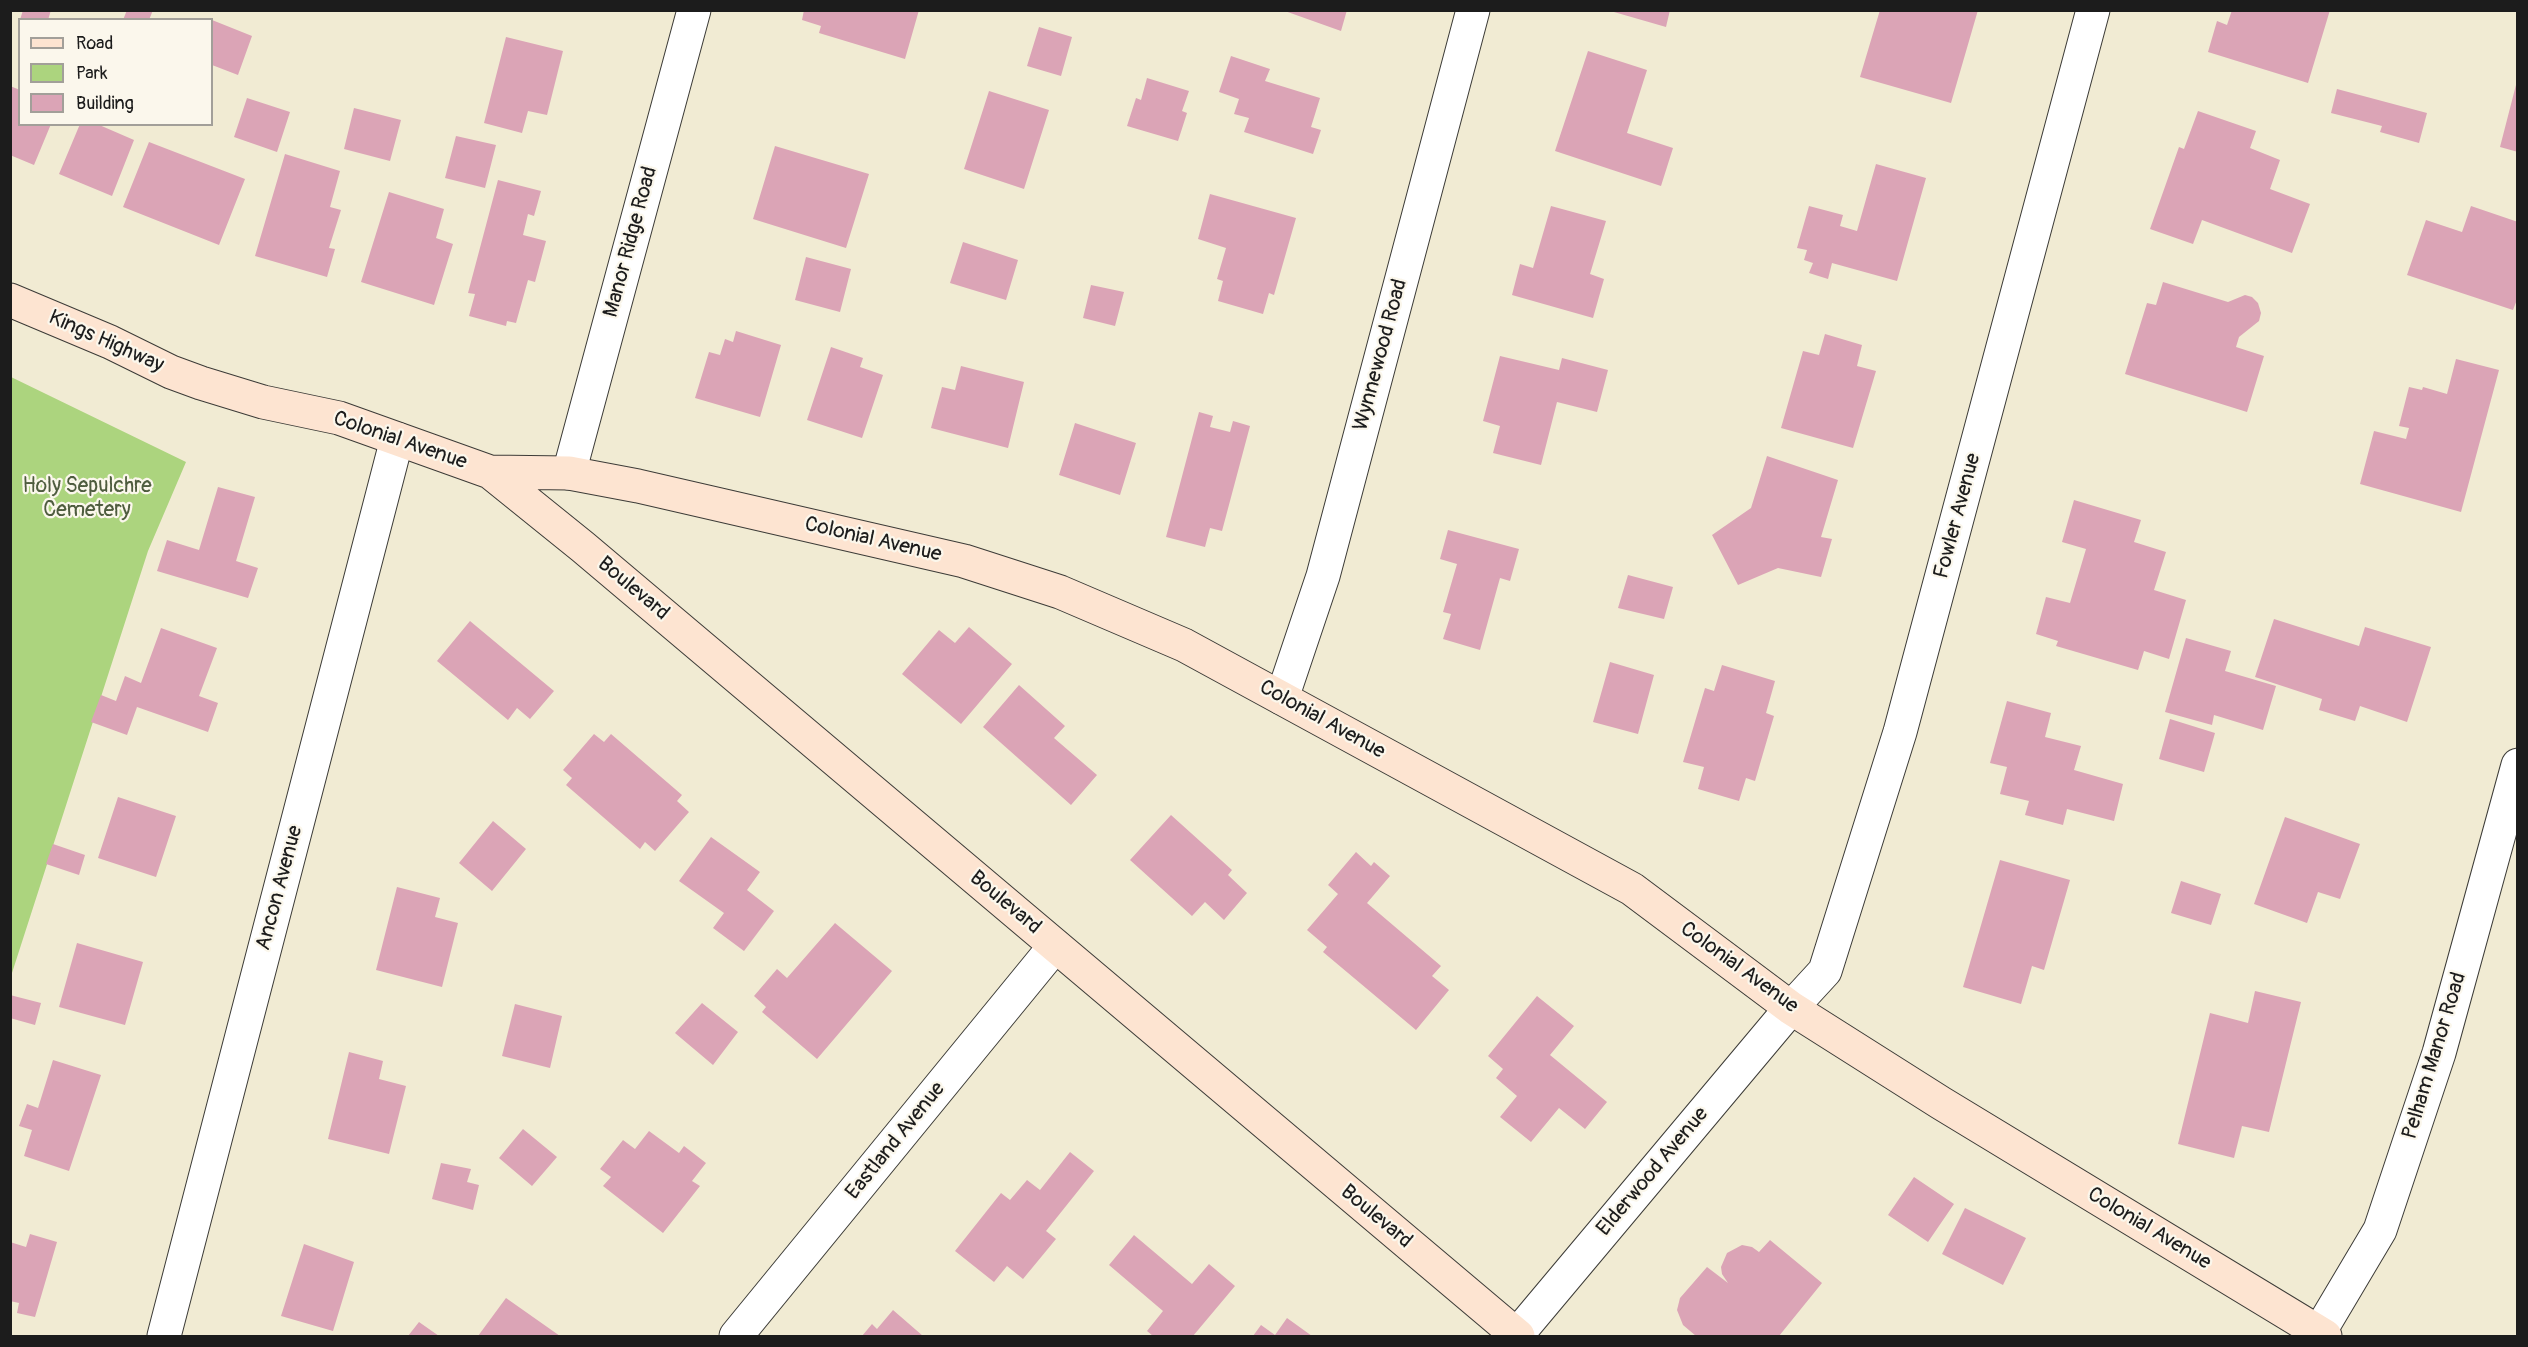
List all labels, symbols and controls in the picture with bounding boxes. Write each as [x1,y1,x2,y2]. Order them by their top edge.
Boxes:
legend [18,18,213,126]
text: Road [76,32,113,55]
text: Park [76,62,108,85]
text: Building [76,92,134,115]
street label: Manor Ridge Road [599,164,663,320]
street label: Wynnewood Road [1349,276,1413,434]
street label: Kings Highway [45,305,167,379]
street label: Colonial Avenue [330,406,470,476]
street label: Fowler Avenue [1929,451,1987,581]
park label: Holy Sepulchre Cemetery [22,474,152,524]
street label: Colonial Avenue [802,512,944,568]
street label: Boulevard [592,552,674,626]
street label: Colonial Avenue [1255,675,1389,765]
street label: Ancon Avenue [251,823,309,953]
street label: Boulevard [964,866,1046,940]
street label: Colonial Avenue [1675,917,1803,1019]
street label: Pelham Manor Road [2398,970,2472,1142]
street label: Eastland Avenue [841,1077,951,1205]
street label: Elderwood Avenue [1592,1102,1714,1242]
street label: Boulevard [1335,1180,1417,1254]
street label: Colonial Avenue [2083,1182,2215,1276]

